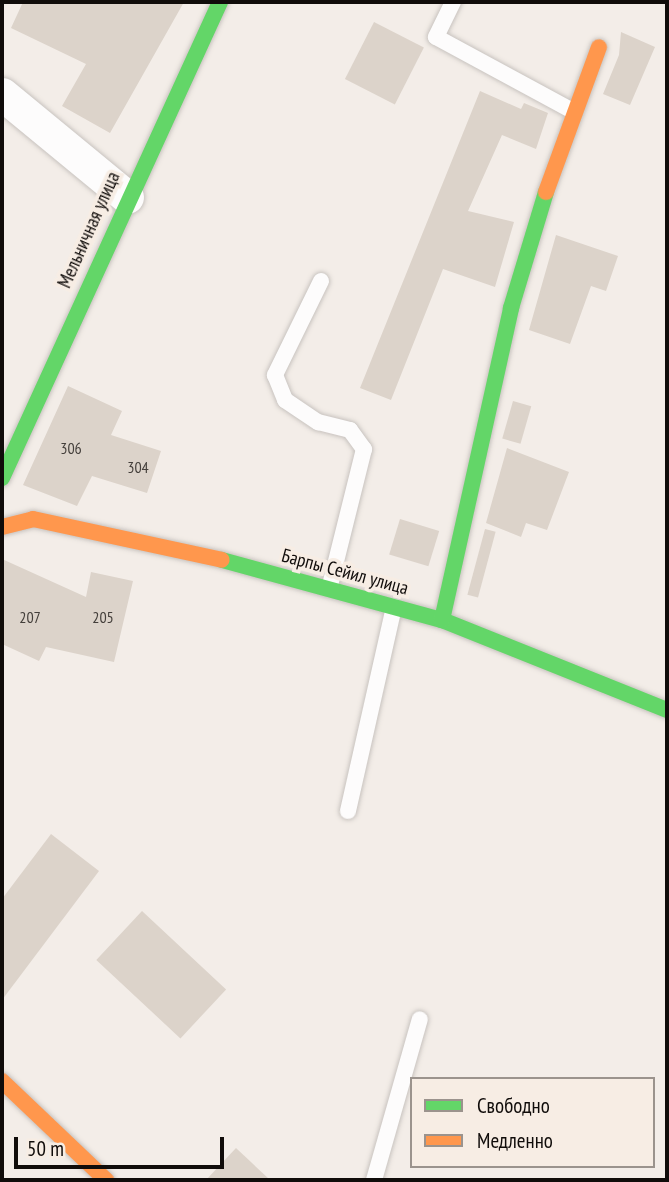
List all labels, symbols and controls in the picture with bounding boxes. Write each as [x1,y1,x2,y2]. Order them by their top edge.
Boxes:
street label: Мельничная улица [53,168,125,292]
house number: 306 [60,438,82,458]
house number: 304 [127,457,149,477]
street label: Барпы Сейил улица [279,544,411,600]
house number: 207 [19,607,41,627]
house number: 205 [92,607,114,627]
legend [410,1077,655,1168]
text: Свободно [477,1092,550,1119]
scale bar [18,1122,228,1166]
text: Медленно [477,1127,553,1154]
text: 50 m [27,1135,64,1162]

